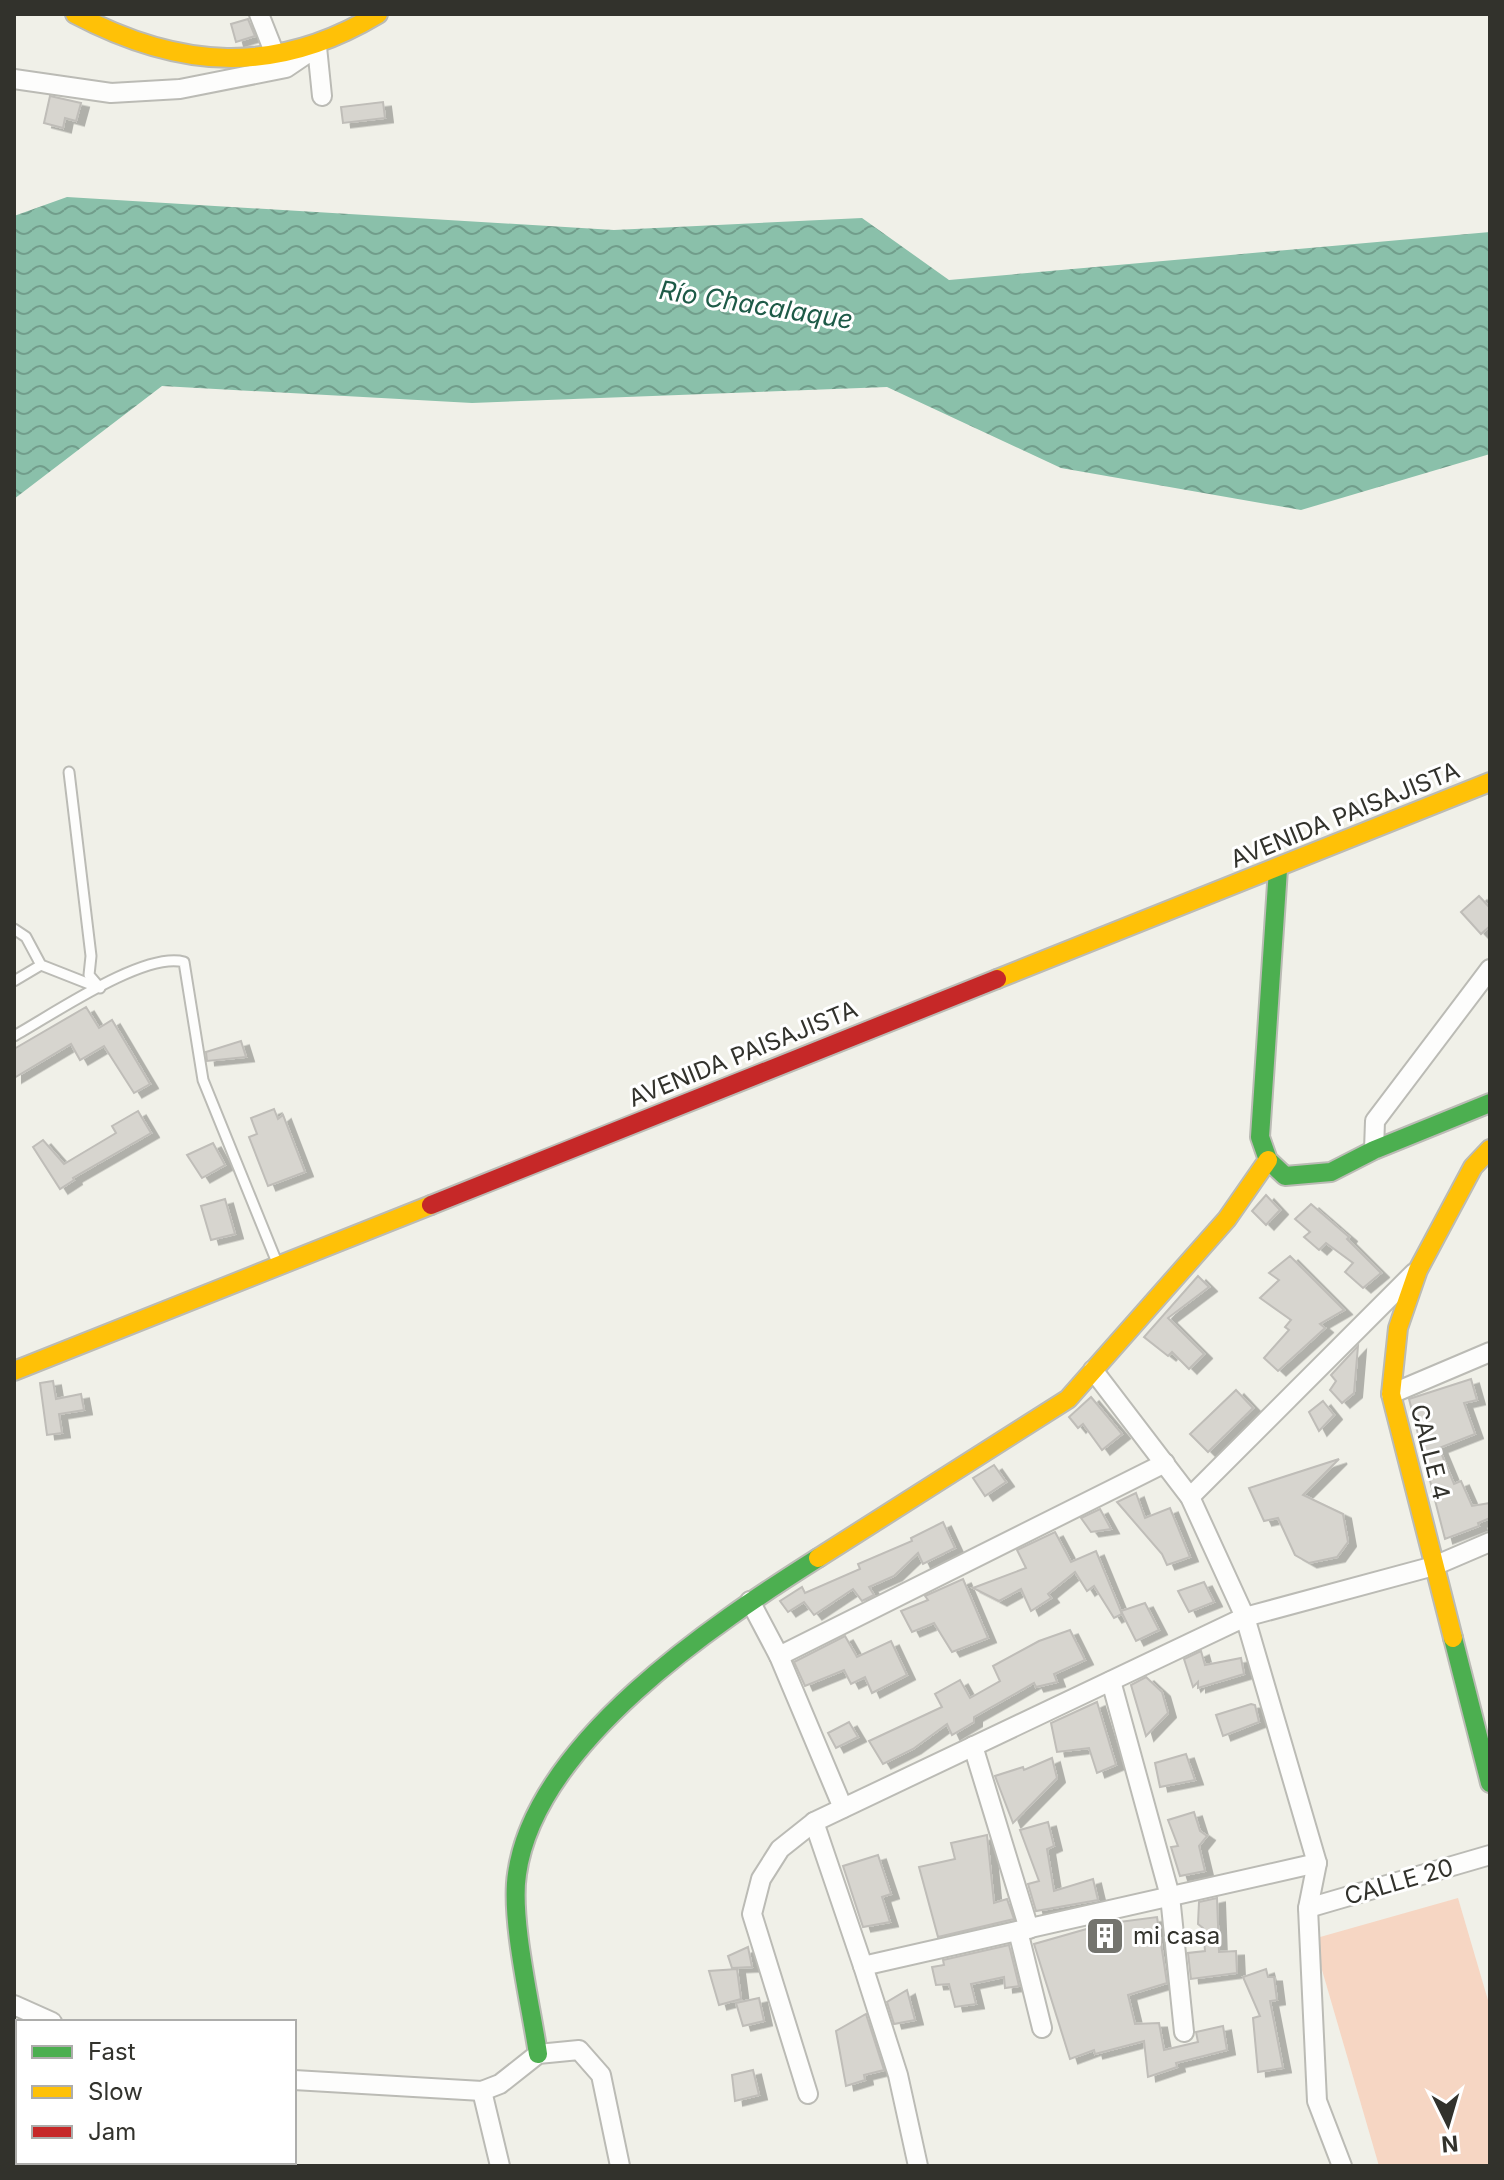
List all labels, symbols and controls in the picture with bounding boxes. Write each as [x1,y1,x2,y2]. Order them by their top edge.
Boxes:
water label: Río Chacalaque [657,274,855,335]
street label: AVENIDA PAISAJISTA [1226,755,1464,874]
street label: AVENIDA PAISAJISTA [624,994,862,1113]
street label: CALLE 4 [1405,1401,1456,1503]
street label: CALLE 20 [1341,1852,1457,1911]
building icon: mi casa [1084,1915,1126,1957]
place label: mi casa [1133,1921,1220,1950]
legend [16,2020,296,2164]
text: Fast [88,2037,136,2066]
text: Slow [88,2077,143,2106]
north arrow [1408,2084,1488,2164]
text: Jam [88,2117,136,2146]
text: N [1440,2130,1459,2158]

